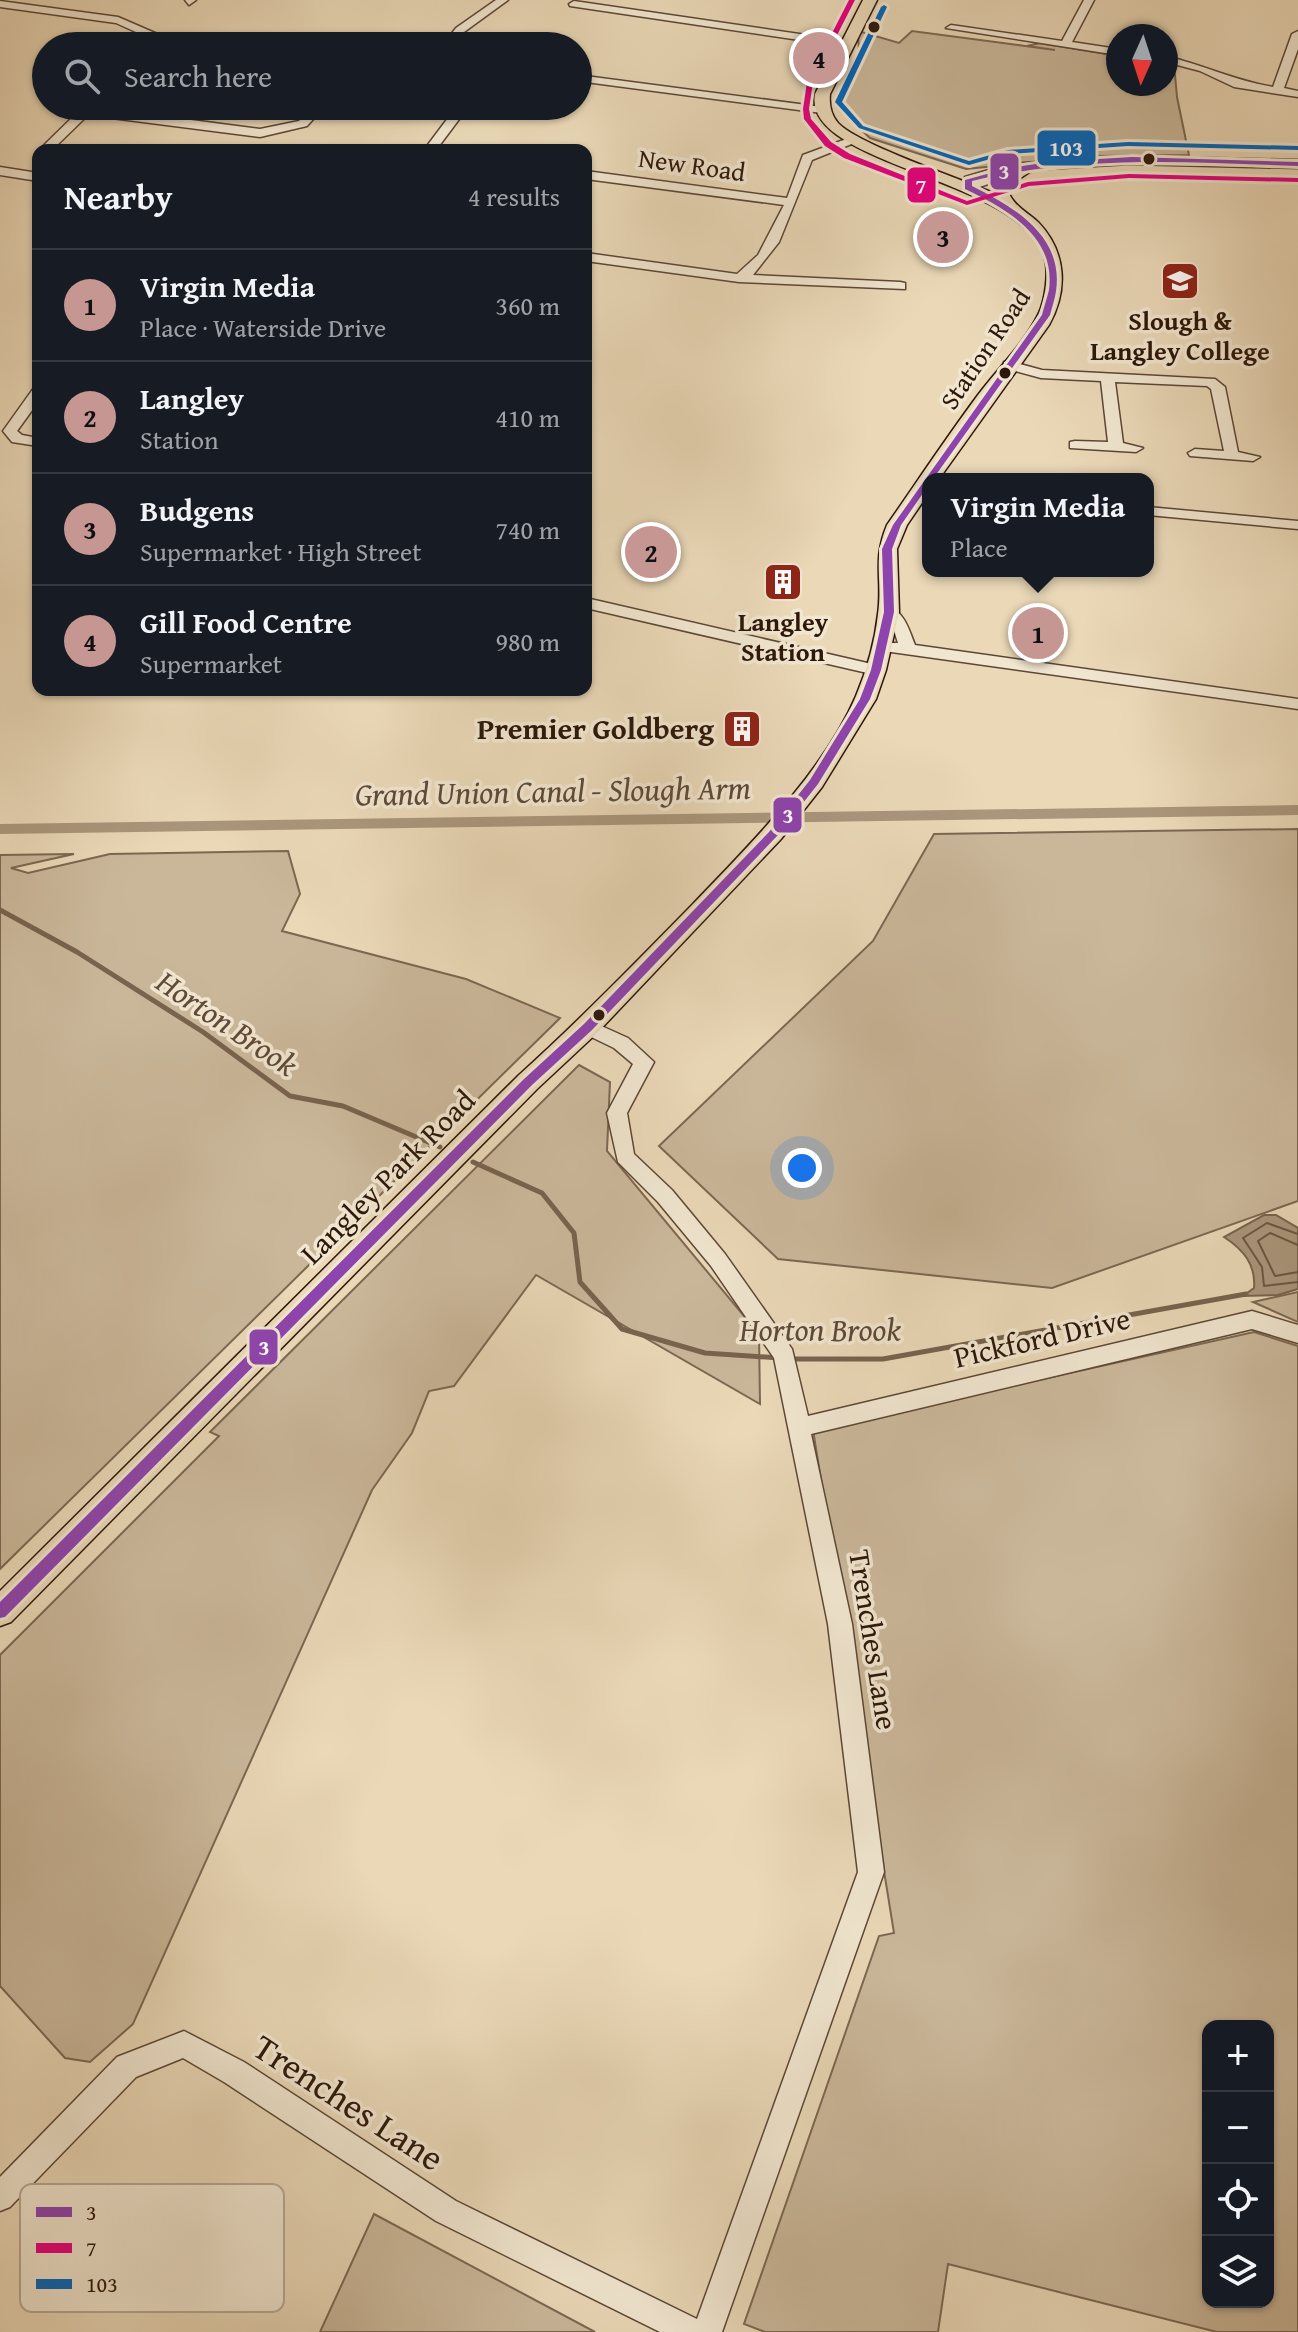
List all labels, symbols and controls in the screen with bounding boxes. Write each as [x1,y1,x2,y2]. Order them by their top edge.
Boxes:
unlabelled marker [866,19,882,35]
north arrow [1106,24,1178,96]
pin: 4 [793,28,845,88]
search box [32,32,592,120]
icon: search [60,54,104,98]
text: Search here [124,54,272,98]
line badge: 103 [1036,129,1097,167]
text: 103 [1049,132,1083,164]
street label: New Road [636,138,748,191]
unlabelled marker [1141,151,1157,167]
line badge: 3 [989,152,1020,191]
text: 3 [998,155,1010,187]
line badge: 7 [906,166,937,204]
text: 7 [915,169,927,201]
text: Nearby [64,172,173,221]
text: 4 results [468,177,560,216]
pin: 3 [917,207,969,267]
school or university icon: Slough & Langley College [1159,260,1201,302]
text: Virgin Media [140,264,315,308]
street label: Station Road [930,280,1040,417]
text: 1 [83,286,97,325]
text: 360 m [495,286,560,325]
place label: Slough & Langley College [1090,301,1270,370]
text: Place · Waterside Drive [140,308,386,347]
unlabelled marker [997,365,1013,381]
text: Langley [140,376,244,420]
text: 2 [83,398,97,437]
text: 410 m [495,398,560,437]
text: Station [140,420,219,459]
popup [922,473,1154,577]
text: Virgin Media [950,484,1126,528]
text: Budgens [140,488,254,532]
text: 3 [83,510,97,549]
text: 740 m [495,510,560,549]
pin: 2 [625,522,677,582]
text: Place [950,528,1008,567]
text: Supermarket · High Street [140,532,421,571]
building icon: Langley Station [762,561,804,603]
text: Gill Food Centre [140,600,352,644]
place label: Langley Station [738,602,829,671]
pin: 1 [1012,603,1064,663]
text: 4 [83,622,97,661]
text: 980 m [495,622,560,661]
text: Supermarket [140,644,282,683]
place label: Premier Goldberg [477,706,714,750]
building icon: Premier Goldberg [721,708,763,750]
water label: Grand Union Canal - Slough Arm [355,764,751,817]
line badge: 3 [772,796,803,834]
text: 3 [782,799,794,831]
water label: Horton Brook [146,957,308,1088]
unlabelled marker [591,1007,607,1023]
street label: Langley Park Road [290,1079,485,1274]
your location [782,1148,822,1188]
street label: Pickford Drive [949,1295,1134,1379]
water label: Horton Brook [738,1306,901,1353]
line badge: 3 [248,1328,279,1366]
text: 3 [258,1331,270,1363]
street label: Trenches Lane [838,1547,910,1733]
street label: Trenches Lane [243,2020,455,2183]
map controls [1202,2020,1274,2308]
button: + [1202,2020,1274,2092]
button: − [1202,2092,1274,2164]
button: locate [1202,2164,1274,2236]
legend [20,2184,284,2312]
text: 3 [86,2196,97,2228]
text: 7 [86,2232,97,2264]
button: layers [1202,2236,1274,2308]
text: 103 [86,2268,118,2300]

